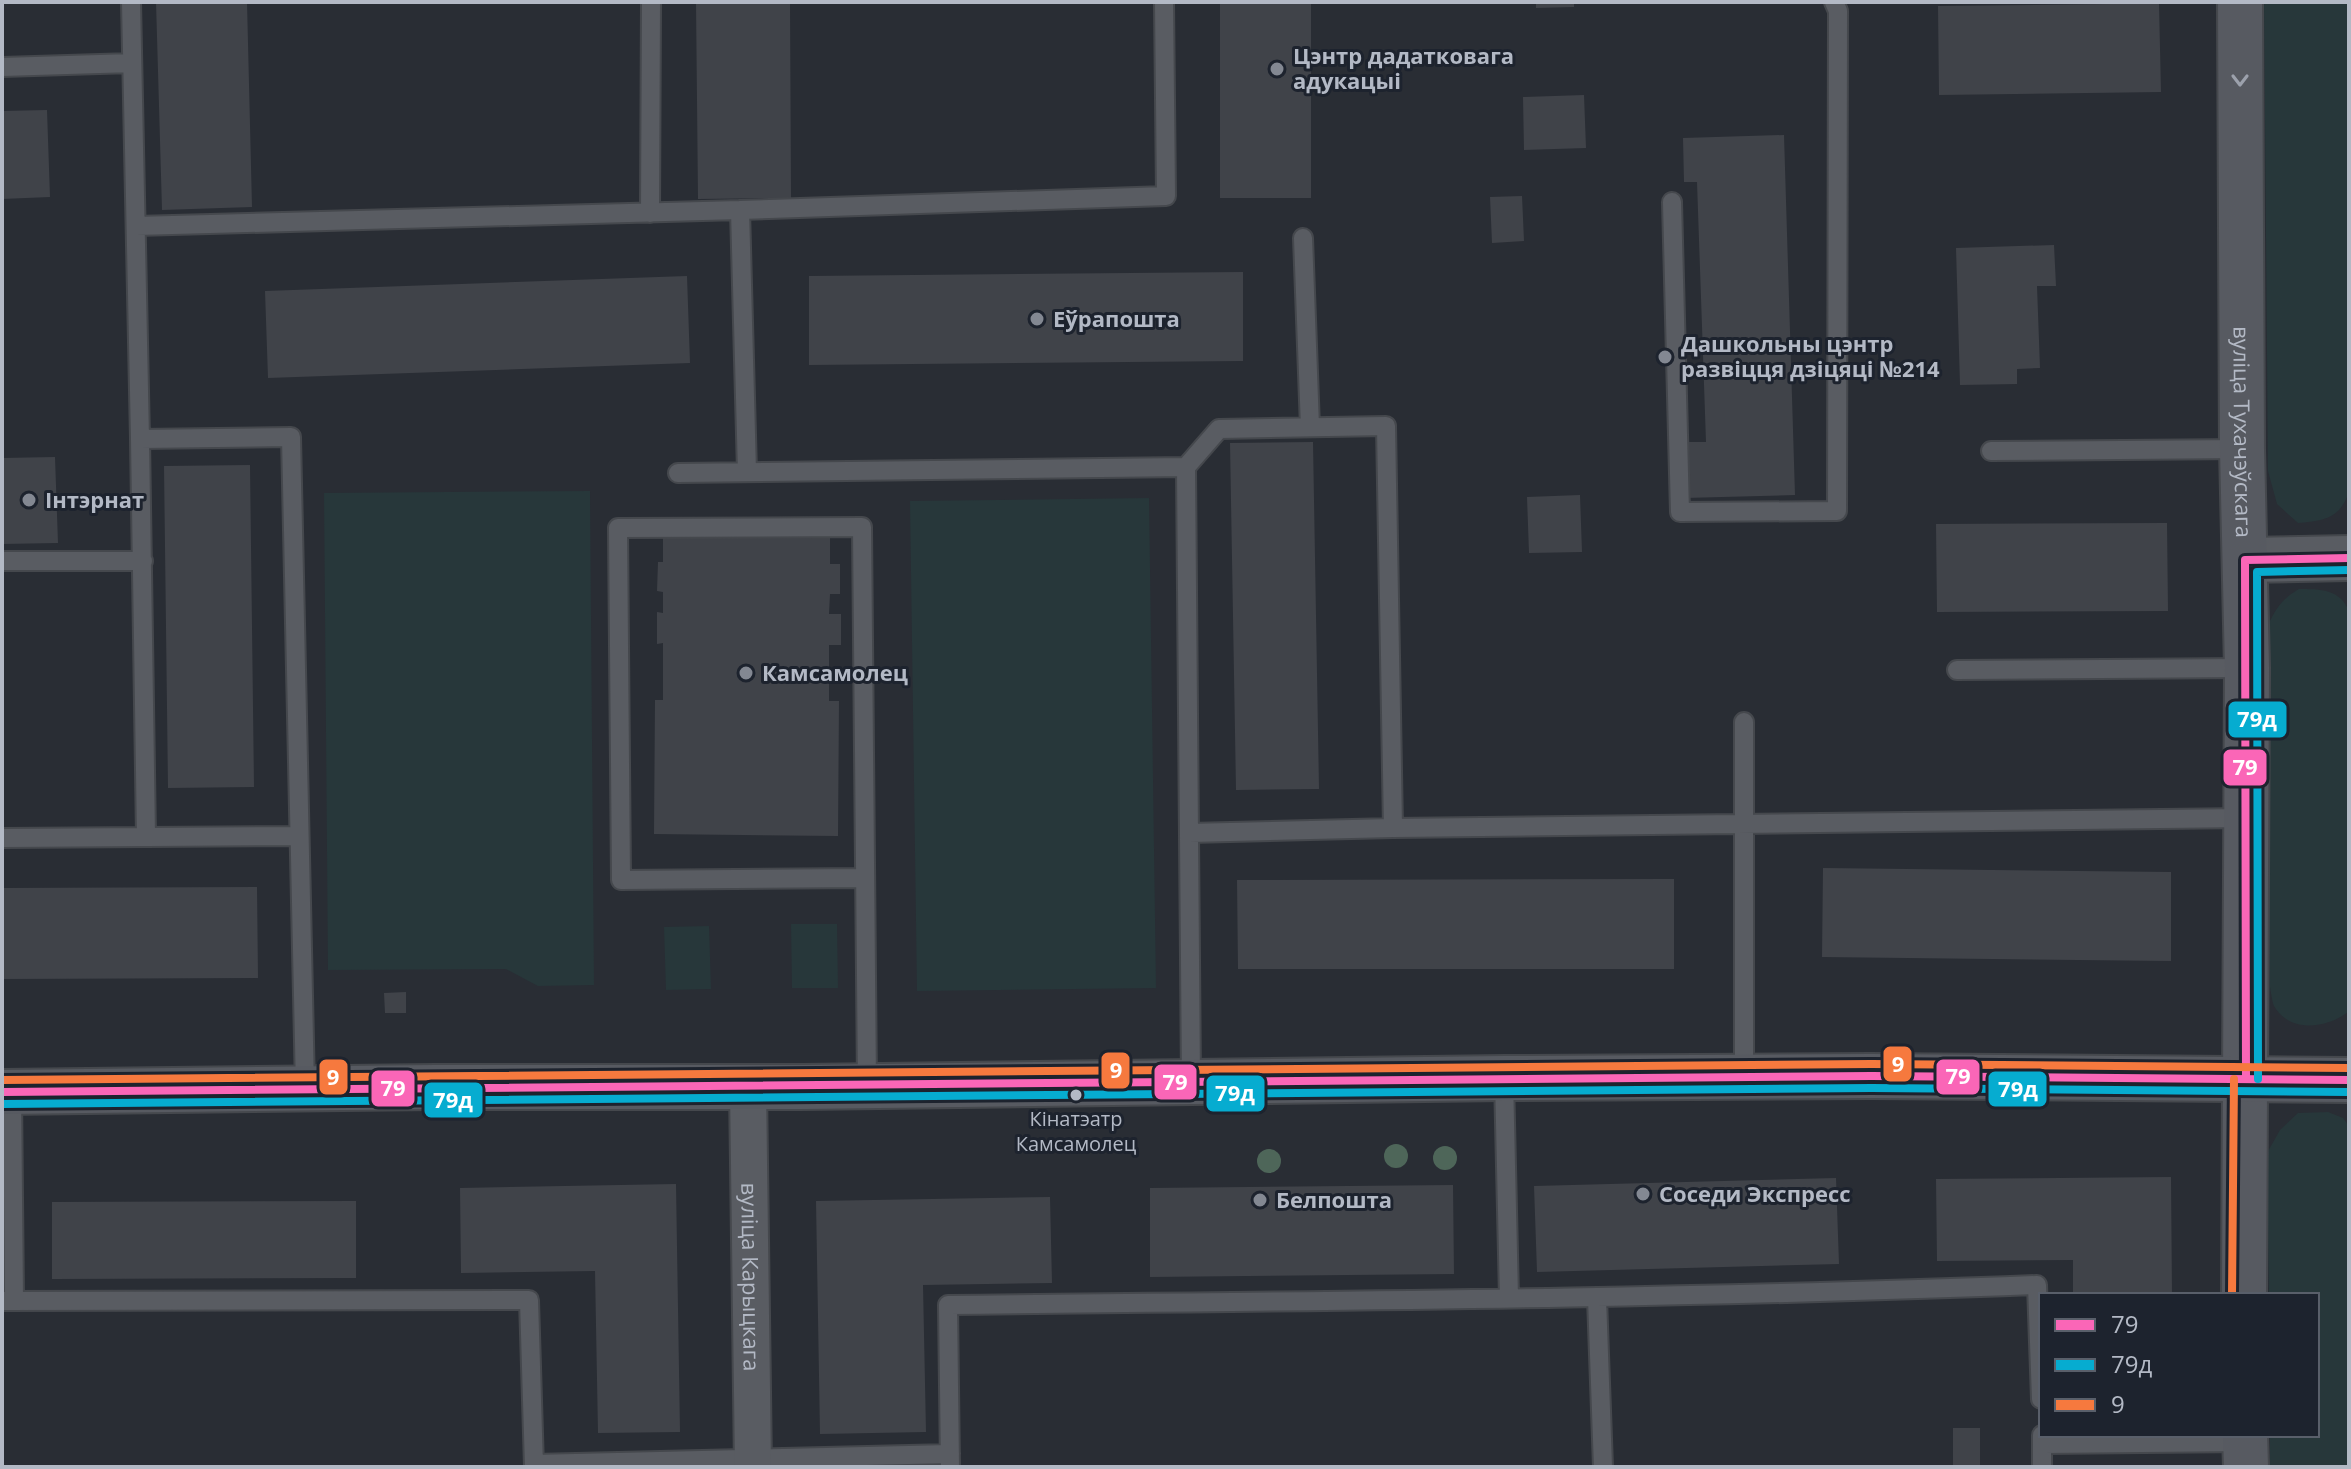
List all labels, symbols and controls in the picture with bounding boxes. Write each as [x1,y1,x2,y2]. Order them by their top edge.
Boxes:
place label: Цэнтр дадатковага адукацыі [1293,40,1514,95]
marker: Цэнтр дадатковага адукацыі [1268,60,1286,78]
one-way arrow [2231,74,2249,87]
place label: Еўрапошта [1053,303,1180,333]
marker: Еўрапошта [1028,310,1046,328]
street label: вуліца Тухачэўскага [2227,326,2260,538]
place label: Дашкольны цэнтр развіцця дзіцяці №214 [1681,328,1940,383]
marker: Дашкольны цэнтр развіцця дзіцяці №214 [1656,348,1674,366]
place label: Інтэрнат [45,484,144,514]
marker: Інтэрнат [20,491,38,509]
place label: Камсамолец [762,657,908,687]
marker: Камсамолец [737,664,755,682]
line badge: 79д [2227,700,2288,739]
text: 79д [2237,703,2277,733]
line badge: 79 [2222,748,2268,787]
text: 79 [2232,751,2258,781]
line badge: 9 [1882,1045,1913,1083]
text: 9 [1892,1048,1904,1078]
line badge: 9 [1100,1051,1131,1090]
text: 9 [1110,1054,1122,1084]
line badge: 9 [318,1058,349,1096]
line badge: 79 [1935,1058,1981,1096]
text: 79 [1945,1060,1971,1090]
text: 9 [327,1061,339,1091]
line badge: 79 [1153,1063,1198,1101]
text: 79 [1162,1066,1188,1096]
line badge: 79 [370,1069,416,1108]
line badge: 79д [1987,1070,2048,1108]
text: 79 [380,1072,406,1102]
text: 79д [1998,1073,2038,1103]
line badge: 79д [1205,1074,1266,1113]
text: 79д [1215,1077,1255,1107]
line badge: 79д [423,1081,484,1119]
text: 79д [433,1084,473,1114]
marker: Кінатэатр Камсамолец [1068,1087,1084,1103]
place label: Кінатэатр Камсамолец [1016,1105,1137,1157]
place label: Соседи Экспресс [1659,1178,1851,1208]
street label: вуліца Карыцкага [735,1182,768,1372]
place label: Белпошта [1276,1184,1392,1214]
marker: Соседи Экспресс [1634,1185,1652,1203]
marker: Белпошта [1251,1191,1269,1209]
legend [2039,1293,2319,1437]
text: 79 [2111,1307,2138,1340]
text: 79д [2111,1347,2152,1380]
text: 9 [2111,1387,2125,1420]

